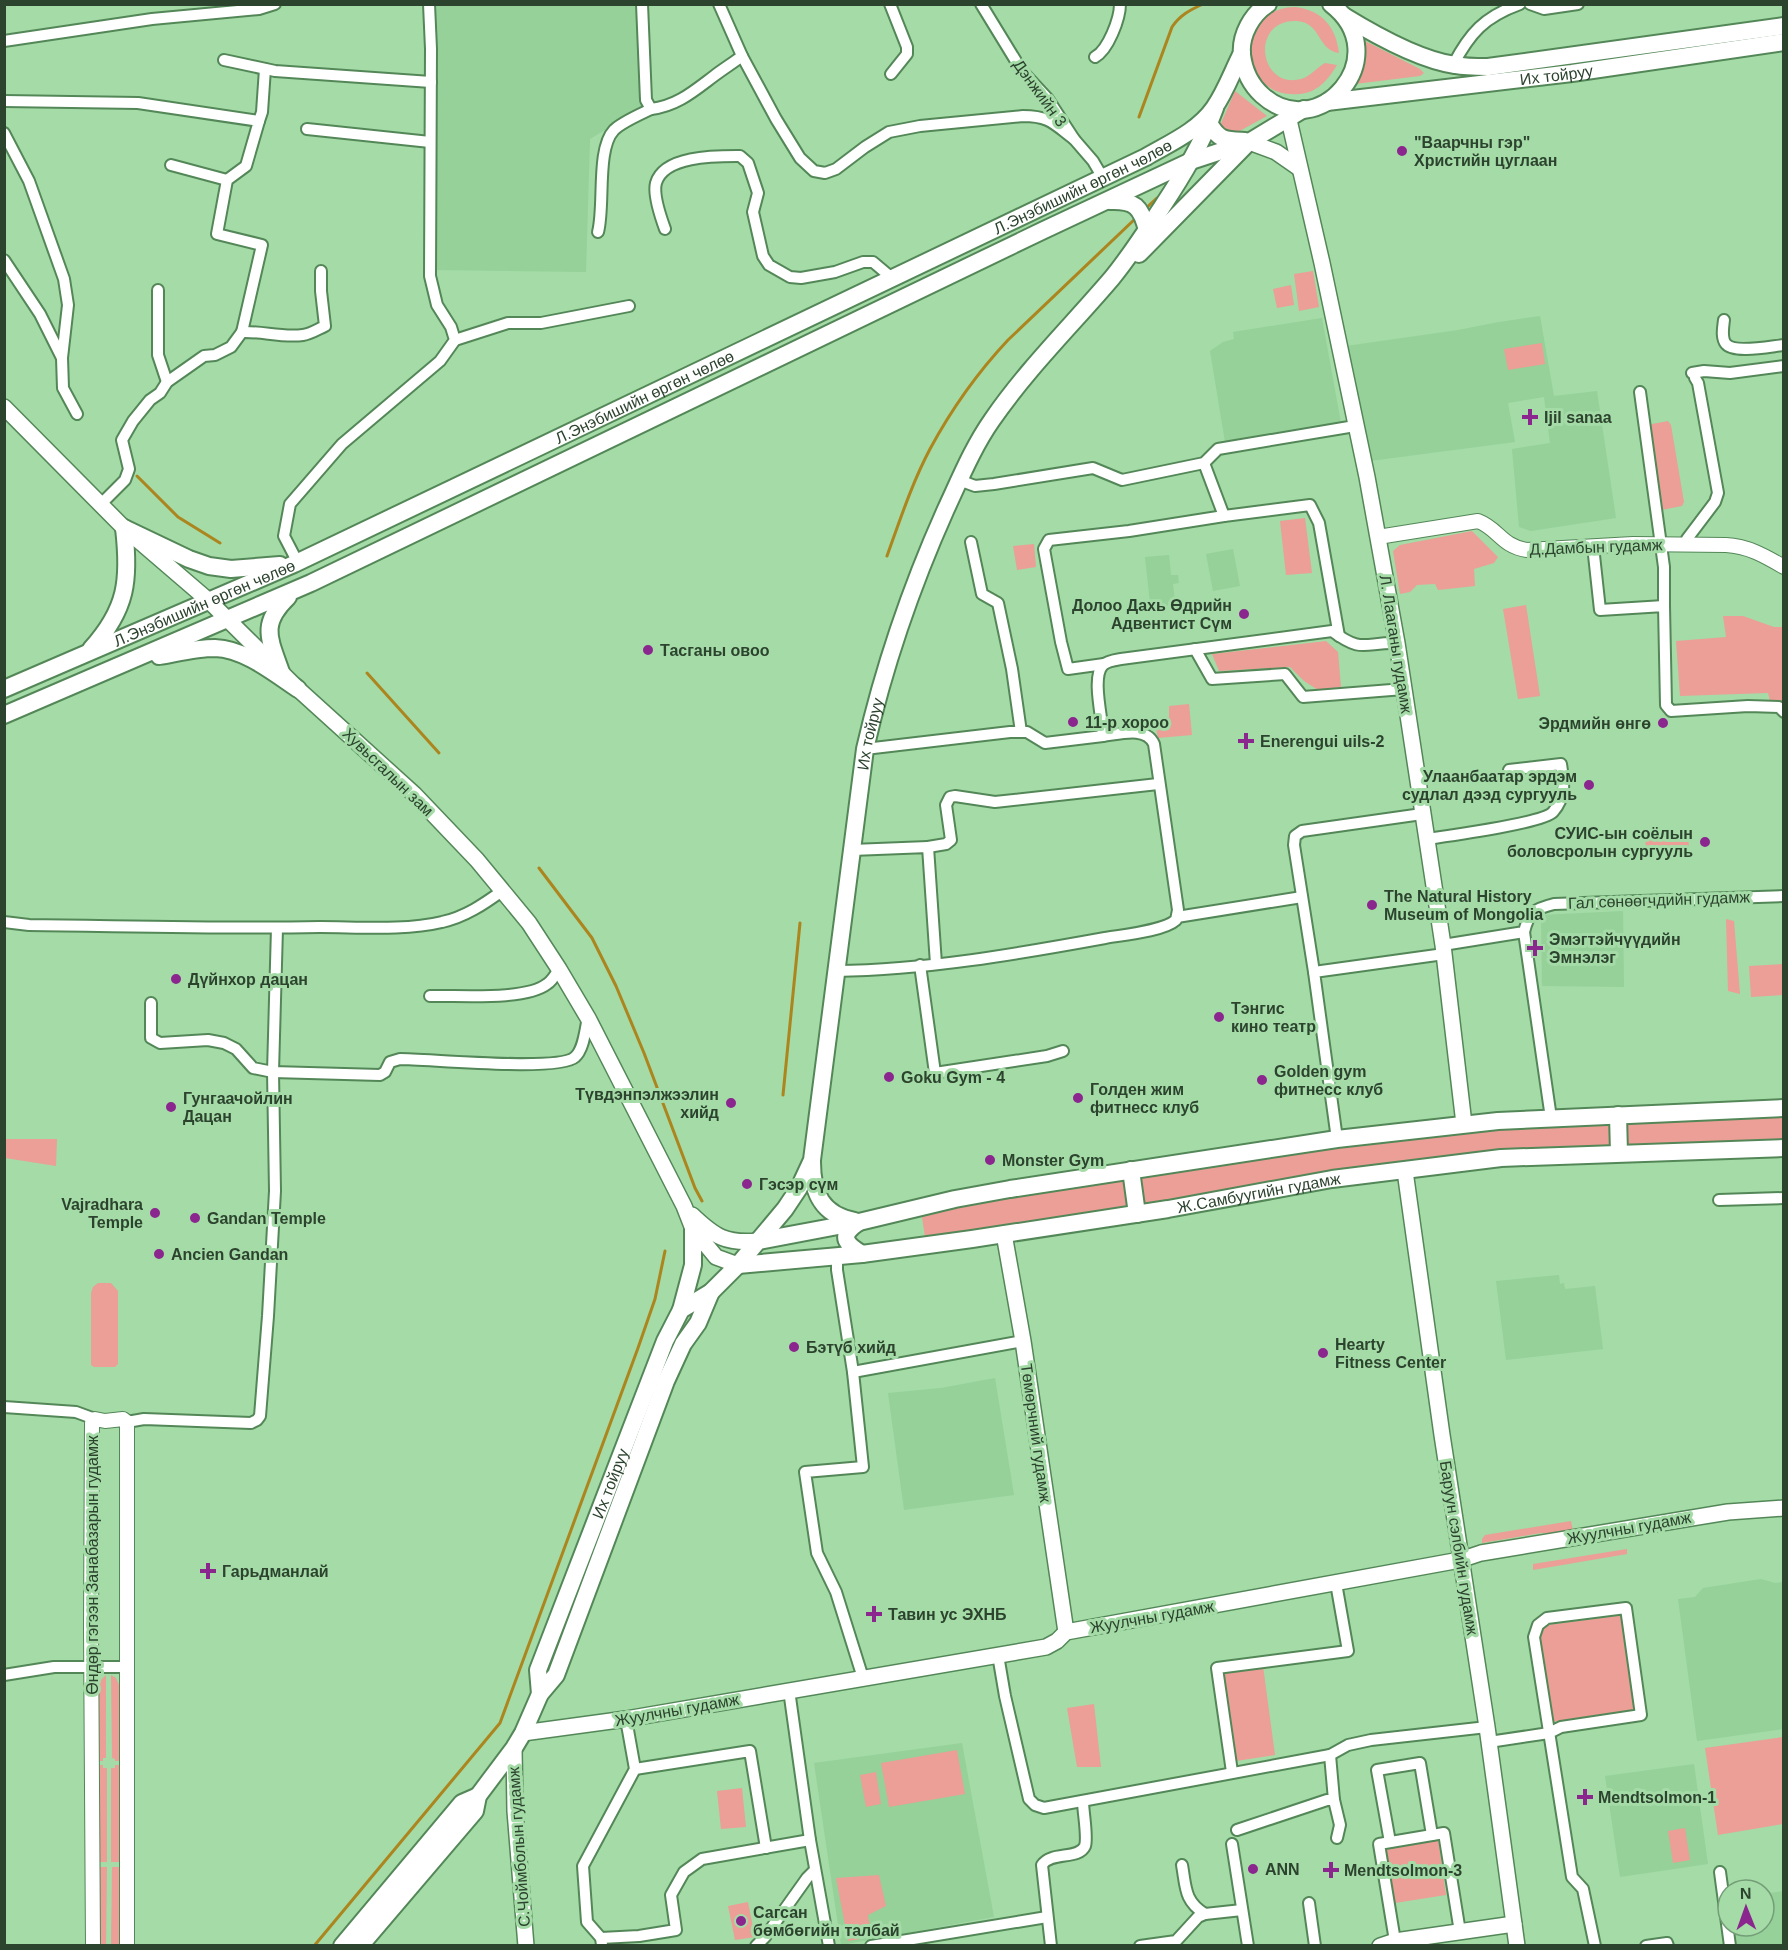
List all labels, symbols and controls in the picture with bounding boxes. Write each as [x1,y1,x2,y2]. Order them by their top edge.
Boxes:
street label: Дэнжийн 3 [1010,56,1070,130]
street label: Их тойруу [1519,62,1594,88]
place label: "Ваарчны гэр" Христийн цуглаан [1414,134,1557,169]
street label: Л.Энэбишийн өргөн чөлөө [991,136,1175,237]
marker: "Ваарчны гэр" Христийн цуглаан [1395,144,1409,158]
street label: Л.Энэбишийн өргөн чөлөө [552,347,736,447]
marker: Ijil sanaa [1521,408,1539,426]
place label: Ijil sanaa [1544,409,1612,426]
street label: Д.Дамбын гудамж [1529,536,1663,558]
street label: Л.Энэбишийн өргөн чөлөө [111,556,298,649]
street label: Л. Лааганы гудамж [1377,573,1415,715]
place label: Долоо Дахь Өдрийн Адвентист Сүм [1072,597,1232,632]
marker: Долоо Дахь Өдрийн Адвентист Сүм [1237,607,1251,621]
place label: Тасганы овоо [660,642,770,659]
marker: Тасганы овоо [641,643,655,657]
street label: Их тойруу [854,696,886,771]
place label: 11-р хороо [1085,714,1169,731]
marker: 11-р хороо [1066,715,1080,729]
place label: Эрдмийн өнгө [1539,715,1651,732]
marker: Эрдмийн өнгө [1656,716,1670,730]
street label: Хувьсгалын зам [339,725,437,819]
marker: Enerengui uils-2 [1237,732,1255,750]
place label: Enerengui uils-2 [1260,733,1385,750]
place label: Улаанбаатар эрдэм судлал дээд сургууль [1402,768,1577,803]
marker: Улаанбаатар эрдэм судлал дээд сургууль [1582,778,1596,792]
place label: СУИС-ын соёлын боловсролын сургууль [1507,825,1693,860]
marker: СУИС-ын соёлын боловсролын сургууль [1698,835,1712,849]
place label: The Natural History Museum of Mongolia [1384,888,1543,923]
street label: Гал сөнөөгчдийн гудамж [1568,888,1750,912]
marker: The Natural History Museum of Mongolia [1365,898,1379,912]
place label: Эмэгтэйчүүдийн Эмнэлэг [1549,931,1681,966]
marker: Эмэгтэйчүүдийн Эмнэлэг [1526,939,1544,957]
place label: Дүйнхор дацан [188,971,308,988]
marker: Дүйнхор дацан [169,972,183,986]
place label: Тэнгис кино театр [1231,1000,1316,1035]
marker: Тэнгис кино театр [1212,1010,1226,1024]
place label: Golden gym фитнесс клуб [1274,1063,1383,1098]
place label: Goku Gym - 4 [901,1069,1005,1086]
marker: Goku Gym - 4 [882,1070,896,1084]
marker: Golden gym фитнесс клуб [1255,1073,1269,1087]
place label: Голден жим фитнесс клуб [1090,1081,1199,1116]
place label: Түвдэнпэлжээлин хийд [575,1086,719,1121]
place label: Гунгаачойлин Дацан [183,1090,293,1125]
marker: Голден жим фитнесс клуб [1071,1091,1085,1105]
marker: Түвдэнпэлжээлин хийд [724,1096,738,1110]
marker: Гунгаачойлин Дацан [164,1100,178,1114]
place label: Monster Gym [1002,1152,1104,1169]
marker: Monster Gym [983,1153,997,1167]
street label: Ж.Самбуугийн гудамж [1176,1169,1342,1216]
place label: Гэсэр сүм [759,1176,838,1193]
marker: Гэсэр сүм [740,1177,754,1191]
place label: Vajradhara Temple [61,1196,143,1231]
marker: Vajradhara Temple [148,1206,162,1220]
place label: Gandan Temple [207,1210,326,1227]
marker: Gandan Temple [188,1211,202,1225]
place label: Ancien Gandan [171,1246,288,1263]
marker: Ancien Gandan [152,1247,166,1261]
place label: Hearty Fitness Center [1335,1336,1446,1371]
place label: Бэтүб хийд [806,1339,896,1356]
marker: Бэтүб хийд [787,1340,801,1354]
marker: Hearty Fitness Center [1316,1346,1330,1360]
street label: Төмөрчний гудамж [1018,1363,1054,1504]
street label: Өндөр гэгээн Занабазарын гудамж [84,1435,101,1695]
street label: Их тойруу [589,1446,631,1521]
street label: Баруун сэлбийн гудамж [1437,1460,1481,1637]
street label: Жуулчны гудамж [1566,1509,1693,1547]
marker: Гарьдманлай [199,1562,217,1580]
place label: Гарьдманлай [222,1563,329,1580]
street label: Жуулчны гудамж [1089,1598,1216,1636]
marker: Тавин ус ЭХНБ [865,1605,883,1623]
place label: Тавин ус ЭХНБ [888,1606,1007,1623]
street label: Жуулчны гудамж [614,1691,741,1729]
street label: С.Чоймболын гудамж [505,1766,533,1928]
marker: Mendtsolmon-1 [1576,1788,1594,1806]
place label: Mendtsolmon-1 [1598,1789,1716,1806]
place label: ANN [1265,1861,1300,1878]
marker: Mendtsolmon-3 [1322,1861,1340,1879]
marker: ANN [1246,1862,1260,1876]
place label: Mendtsolmon-3 [1344,1862,1462,1879]
north arrow [1716,1878,1776,1938]
text: N [1740,1885,1752,1902]
place label: Сагсан бөмбөгийн талбай [753,1904,900,1939]
marker: Сагсан бөмбөгийн талбай [734,1914,748,1928]

